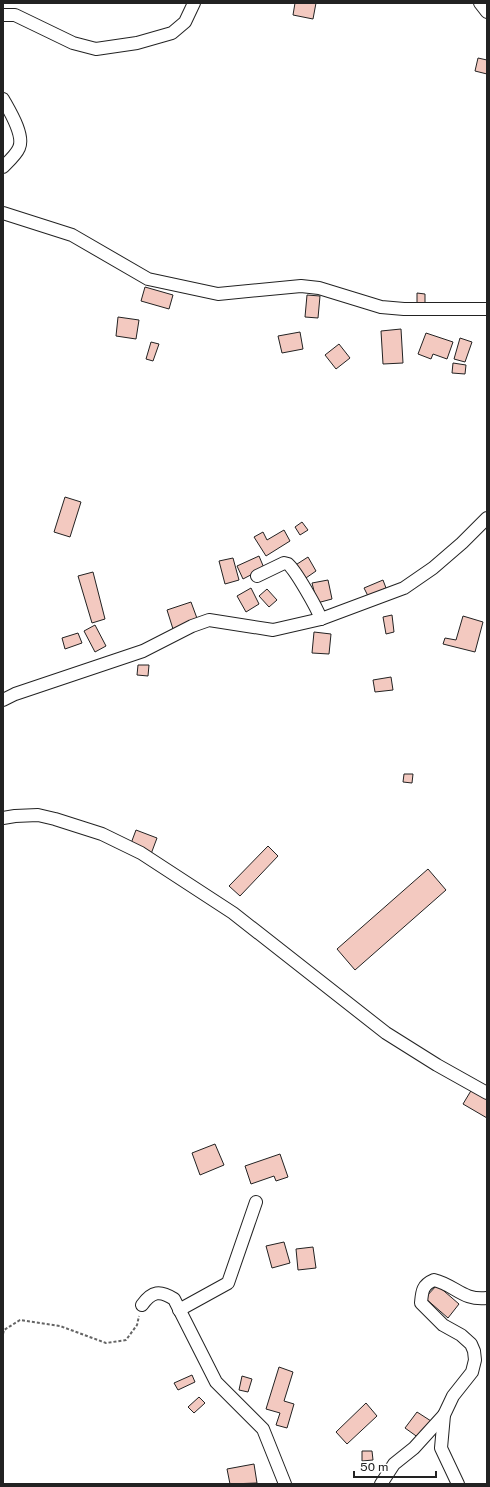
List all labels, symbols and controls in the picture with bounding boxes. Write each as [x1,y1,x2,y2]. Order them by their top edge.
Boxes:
scale bar [354,1453,436,1479]
text: 50 m [360,1460,388,1474]

